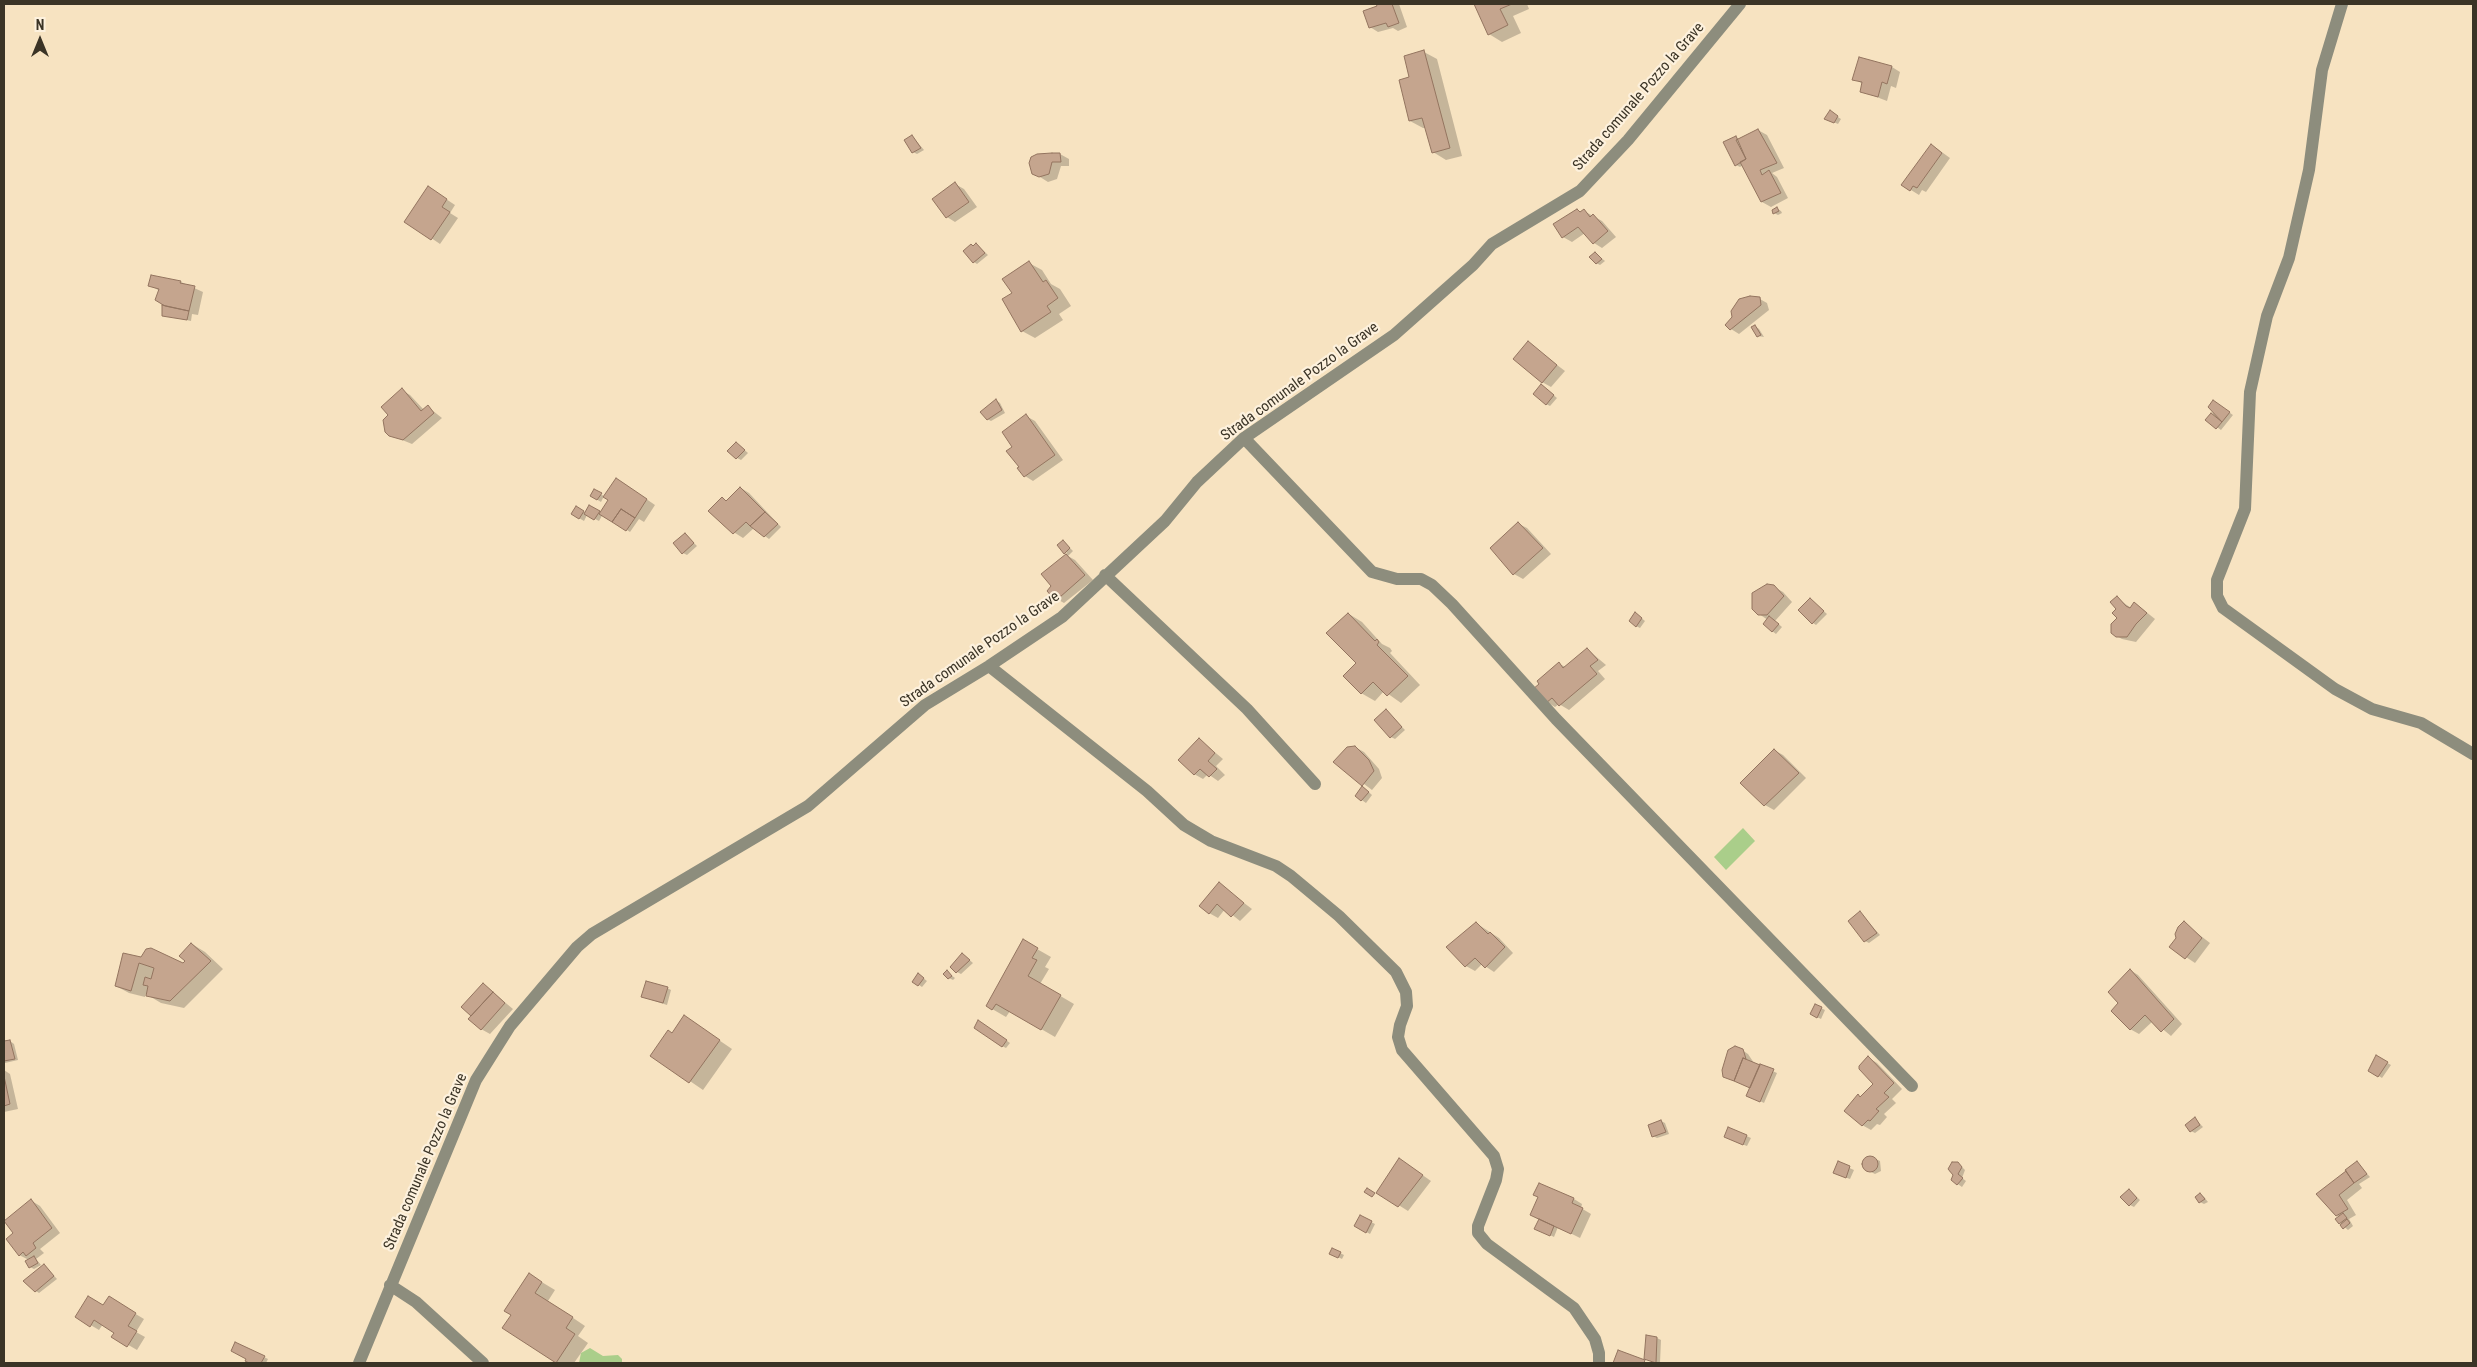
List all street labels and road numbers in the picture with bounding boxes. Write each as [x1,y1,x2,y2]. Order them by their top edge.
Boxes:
street label: Strada comunale Pozzo la Grave [1570,19,1708,175]
street label: Strada comunale Pozzo la Grave [1218,319,1382,445]
street label: Strada comunale Pozzo la Grave [897,588,1063,712]
street label: Strada comunale Pozzo la Grave [381,1071,471,1253]

